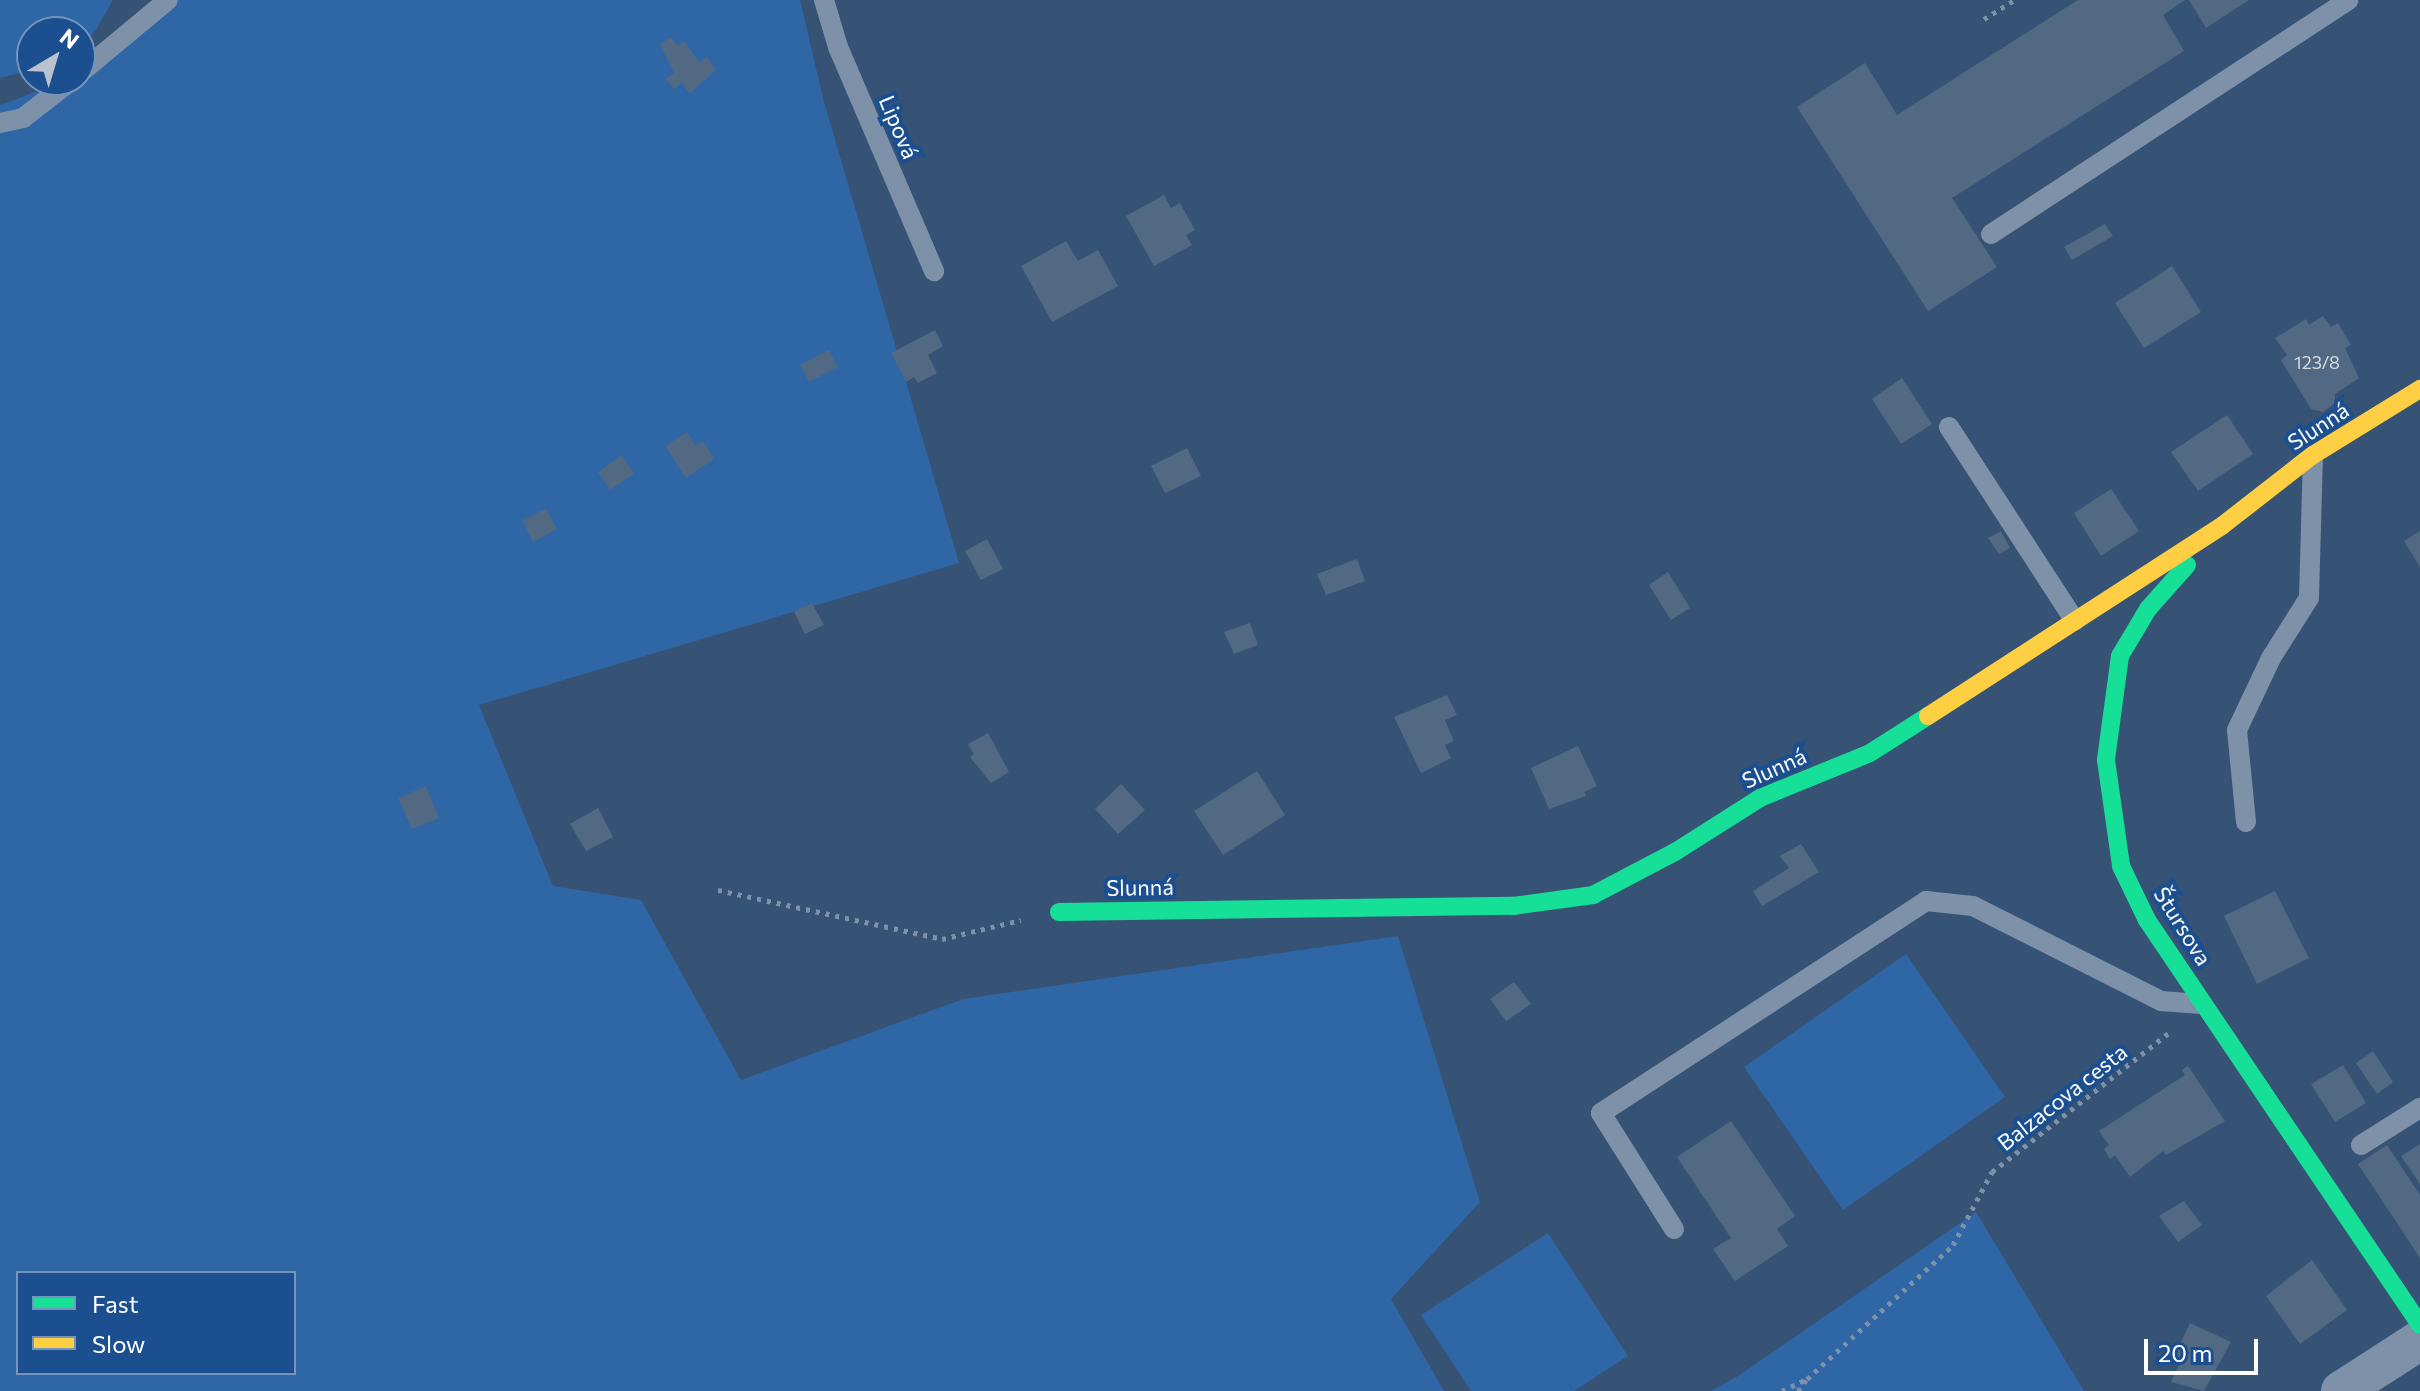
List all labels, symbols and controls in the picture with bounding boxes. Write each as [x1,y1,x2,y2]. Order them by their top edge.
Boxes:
north arrow [16,16,96,96]
text: N [55,23,85,54]
street label: Lipová [874,91,924,163]
house number: 123/8 [2294,351,2340,373]
street label: Slunná [2283,397,2353,455]
street label: Slunná [1738,742,1810,794]
street label: Slunná [1106,873,1174,901]
street label: Štursova [2149,882,2217,970]
street label: Balzacova cesta [1992,1038,2132,1156]
legend [16,1271,296,1375]
text: Fast [92,1289,139,1318]
scale bar [2148,1323,2262,1373]
text: Slow [92,1329,145,1358]
text: 20 m [2158,1338,2212,1367]

